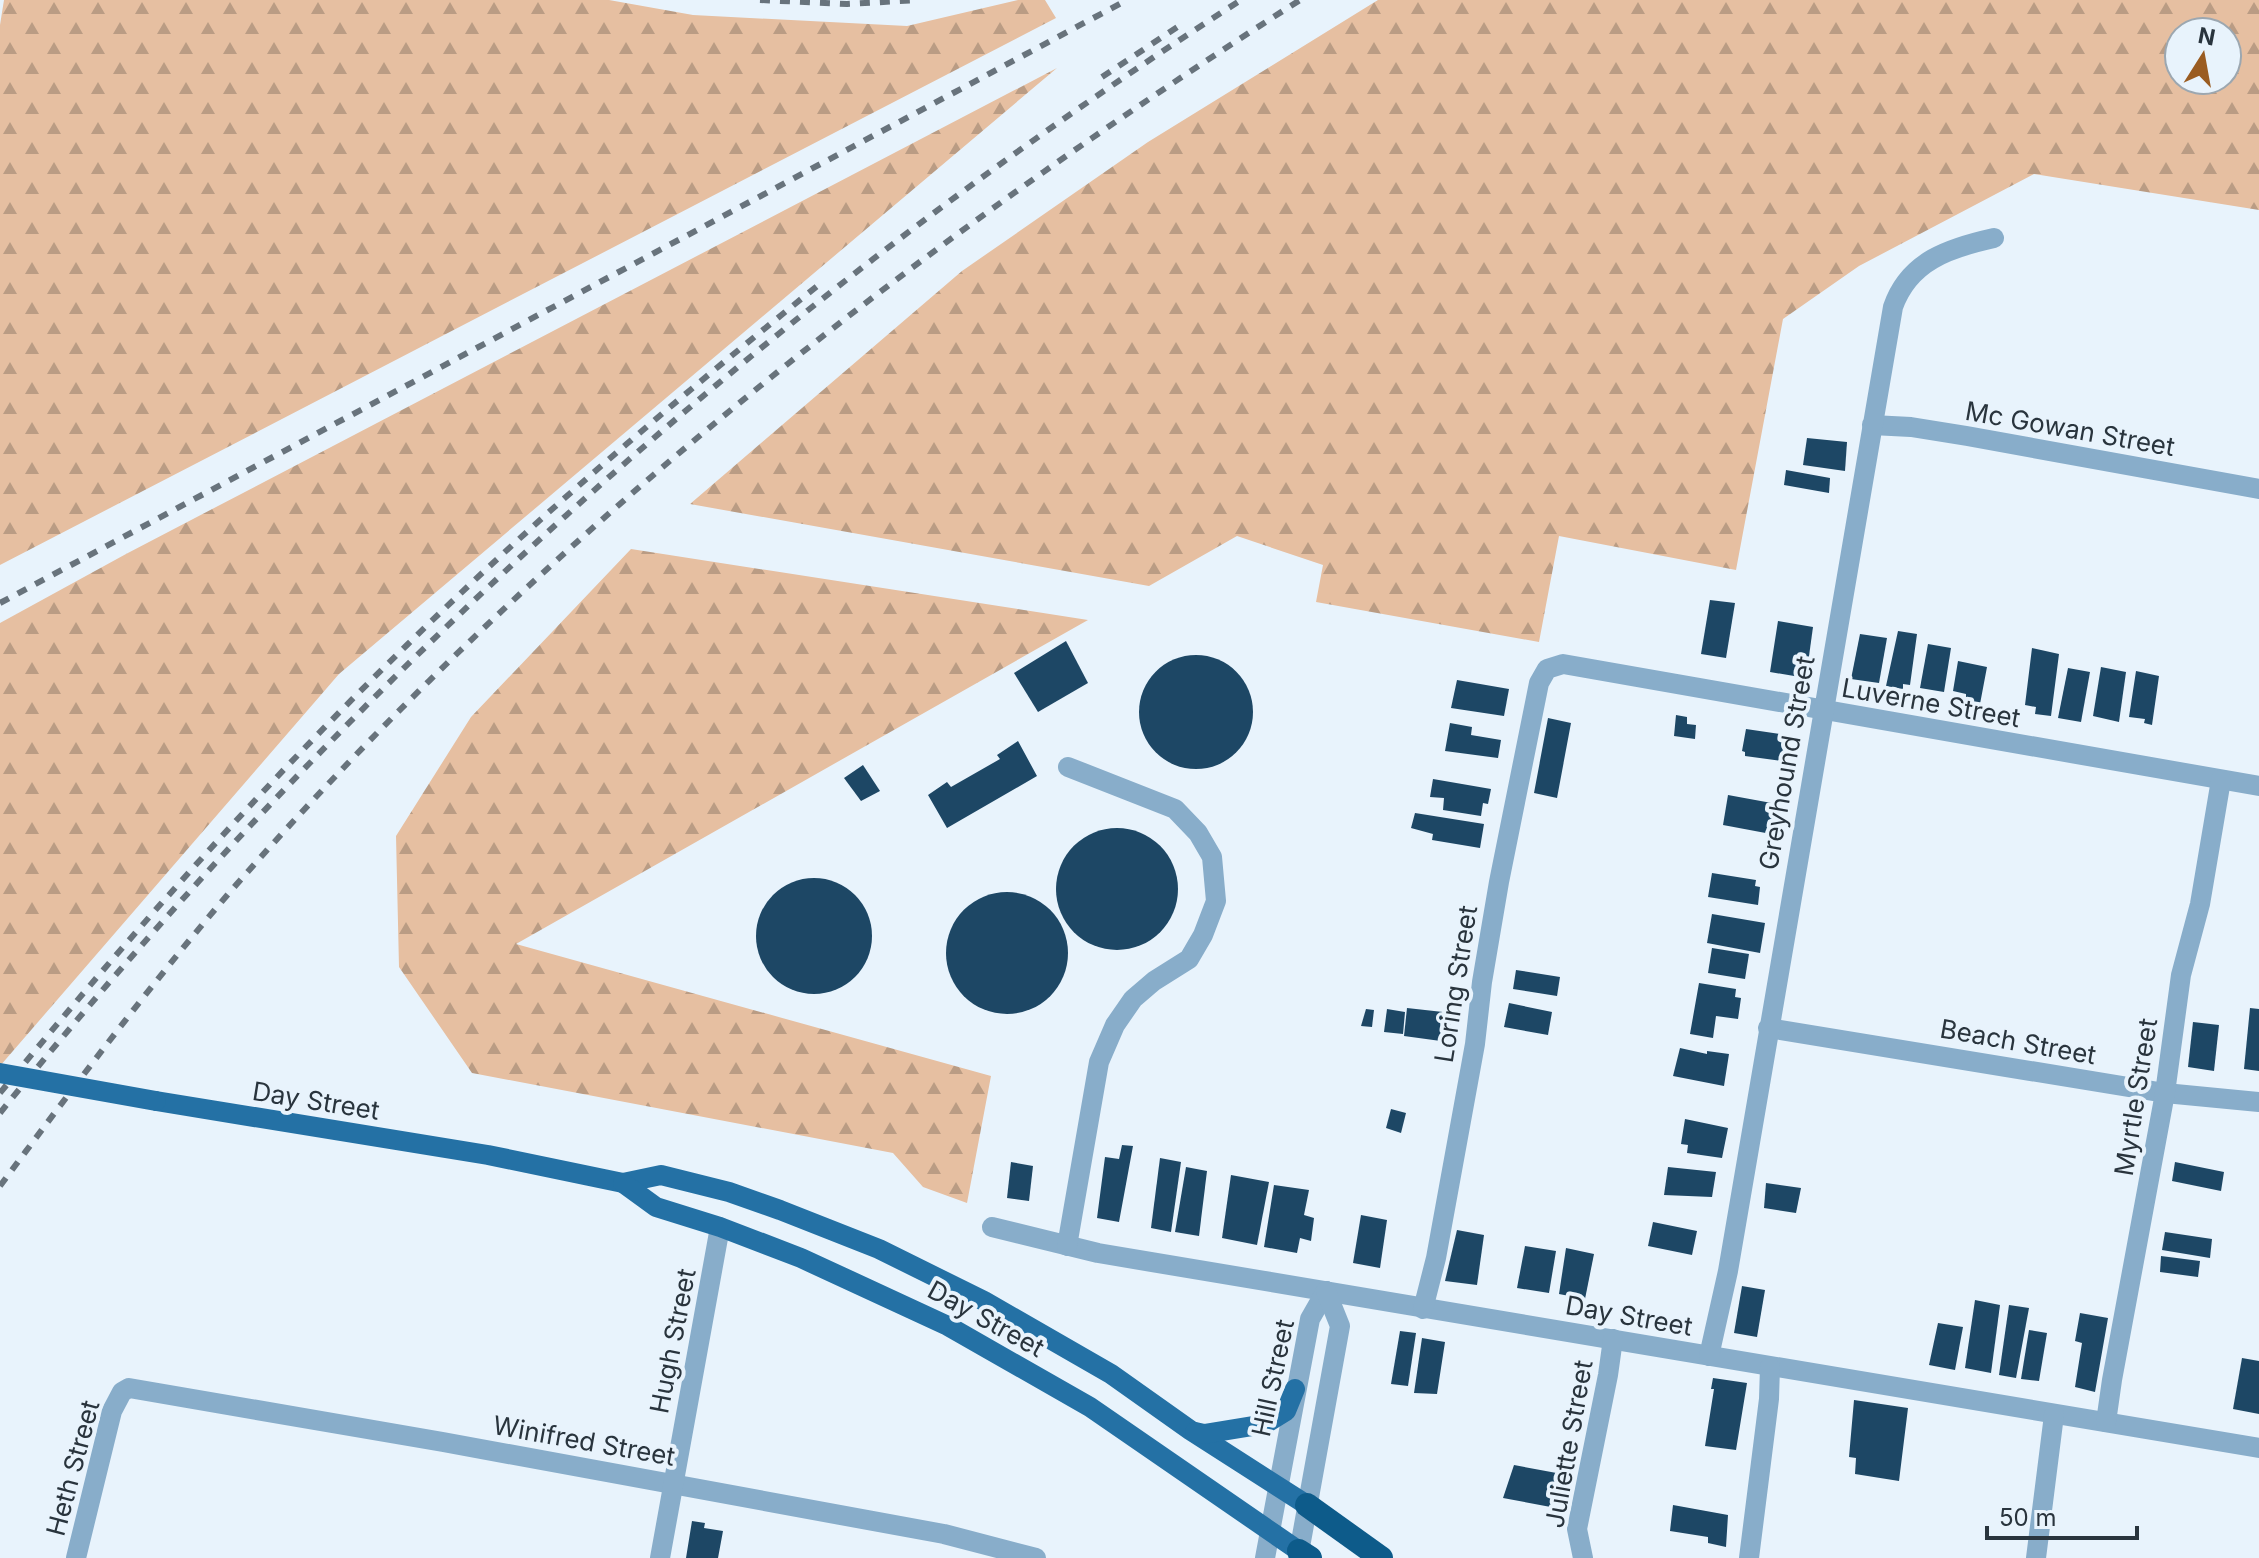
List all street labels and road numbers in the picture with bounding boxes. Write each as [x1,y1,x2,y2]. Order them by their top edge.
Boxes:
street label: Mc Gowan Street [1963,395,2177,462]
street label: Greyhound Street [1752,654,1821,872]
street label: Luverne Street [1839,672,2023,733]
street label: Loring Street [1428,903,1483,1065]
street label: Beach Street [1938,1013,2099,1070]
street label: Myrtle Street [2108,1016,2163,1178]
street label: Day Street [250,1075,382,1126]
street label: Hugh Street [643,1266,702,1416]
street label: Day Street [923,1274,1050,1363]
street label: Day Street [1563,1289,1695,1342]
street label: Hill Street [1245,1317,1300,1439]
street label: Juliette Street [1538,1358,1599,1530]
street label: Heth Street [40,1397,105,1539]
street label: Winifred Street [491,1409,678,1472]

